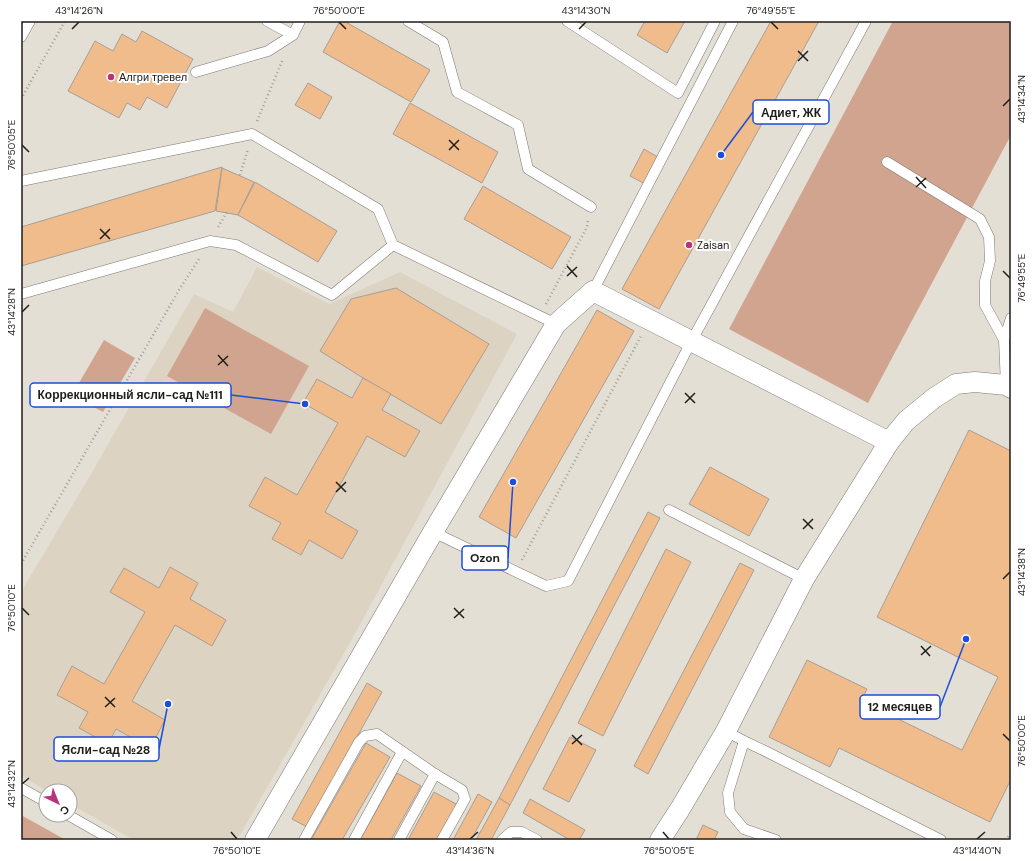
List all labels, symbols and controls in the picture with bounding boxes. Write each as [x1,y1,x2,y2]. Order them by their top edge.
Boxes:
text: 43°14'26"N [55,4,103,17]
text: 76°50'00"E [313,4,365,17]
text: 43°14'30"N [562,4,610,17]
text: 76°49'55"E [746,4,796,17]
place label: Алгри тревел [119,70,187,84]
marker: Алгри тревел [106,72,116,82]
text: 43°14'34"N [1015,75,1028,123]
callout: Адиет, ЖК [753,100,829,124]
text: Адиет, ЖК [761,105,822,121]
text: 76°50'05"E [5,119,18,170]
place label: Zaisan [697,238,729,252]
marker: Zaisan [684,240,694,250]
text: 76°49'55"E [1015,253,1028,303]
text: 43°14'28"N [5,288,18,336]
callout: Коррекционный ясли-сад №111 [30,383,231,407]
text: Коррекционный ясли-сад №111 [37,387,223,403]
callout: Ozon [462,546,508,570]
text: 43°14'38"N [1015,548,1028,596]
text: Ozon [470,550,500,566]
text: 76°50'10"E [5,584,18,632]
callout: 12 месяцев [860,695,940,719]
text: 12 месяцев [868,699,932,715]
text: 76°50'00"E [1015,715,1028,767]
callout: Ясли-сад №28 [54,737,159,761]
text: Ясли-сад №28 [62,742,150,758]
text: 43°14'32"N [5,760,18,808]
north arrow [38,783,78,823]
text: С [57,802,73,818]
text: 76°50'10"E [213,844,261,857]
text: 43°14'36"N [446,844,494,857]
text: 76°50'05"E [644,844,695,857]
text: 43°14'40"N [953,844,1001,857]

